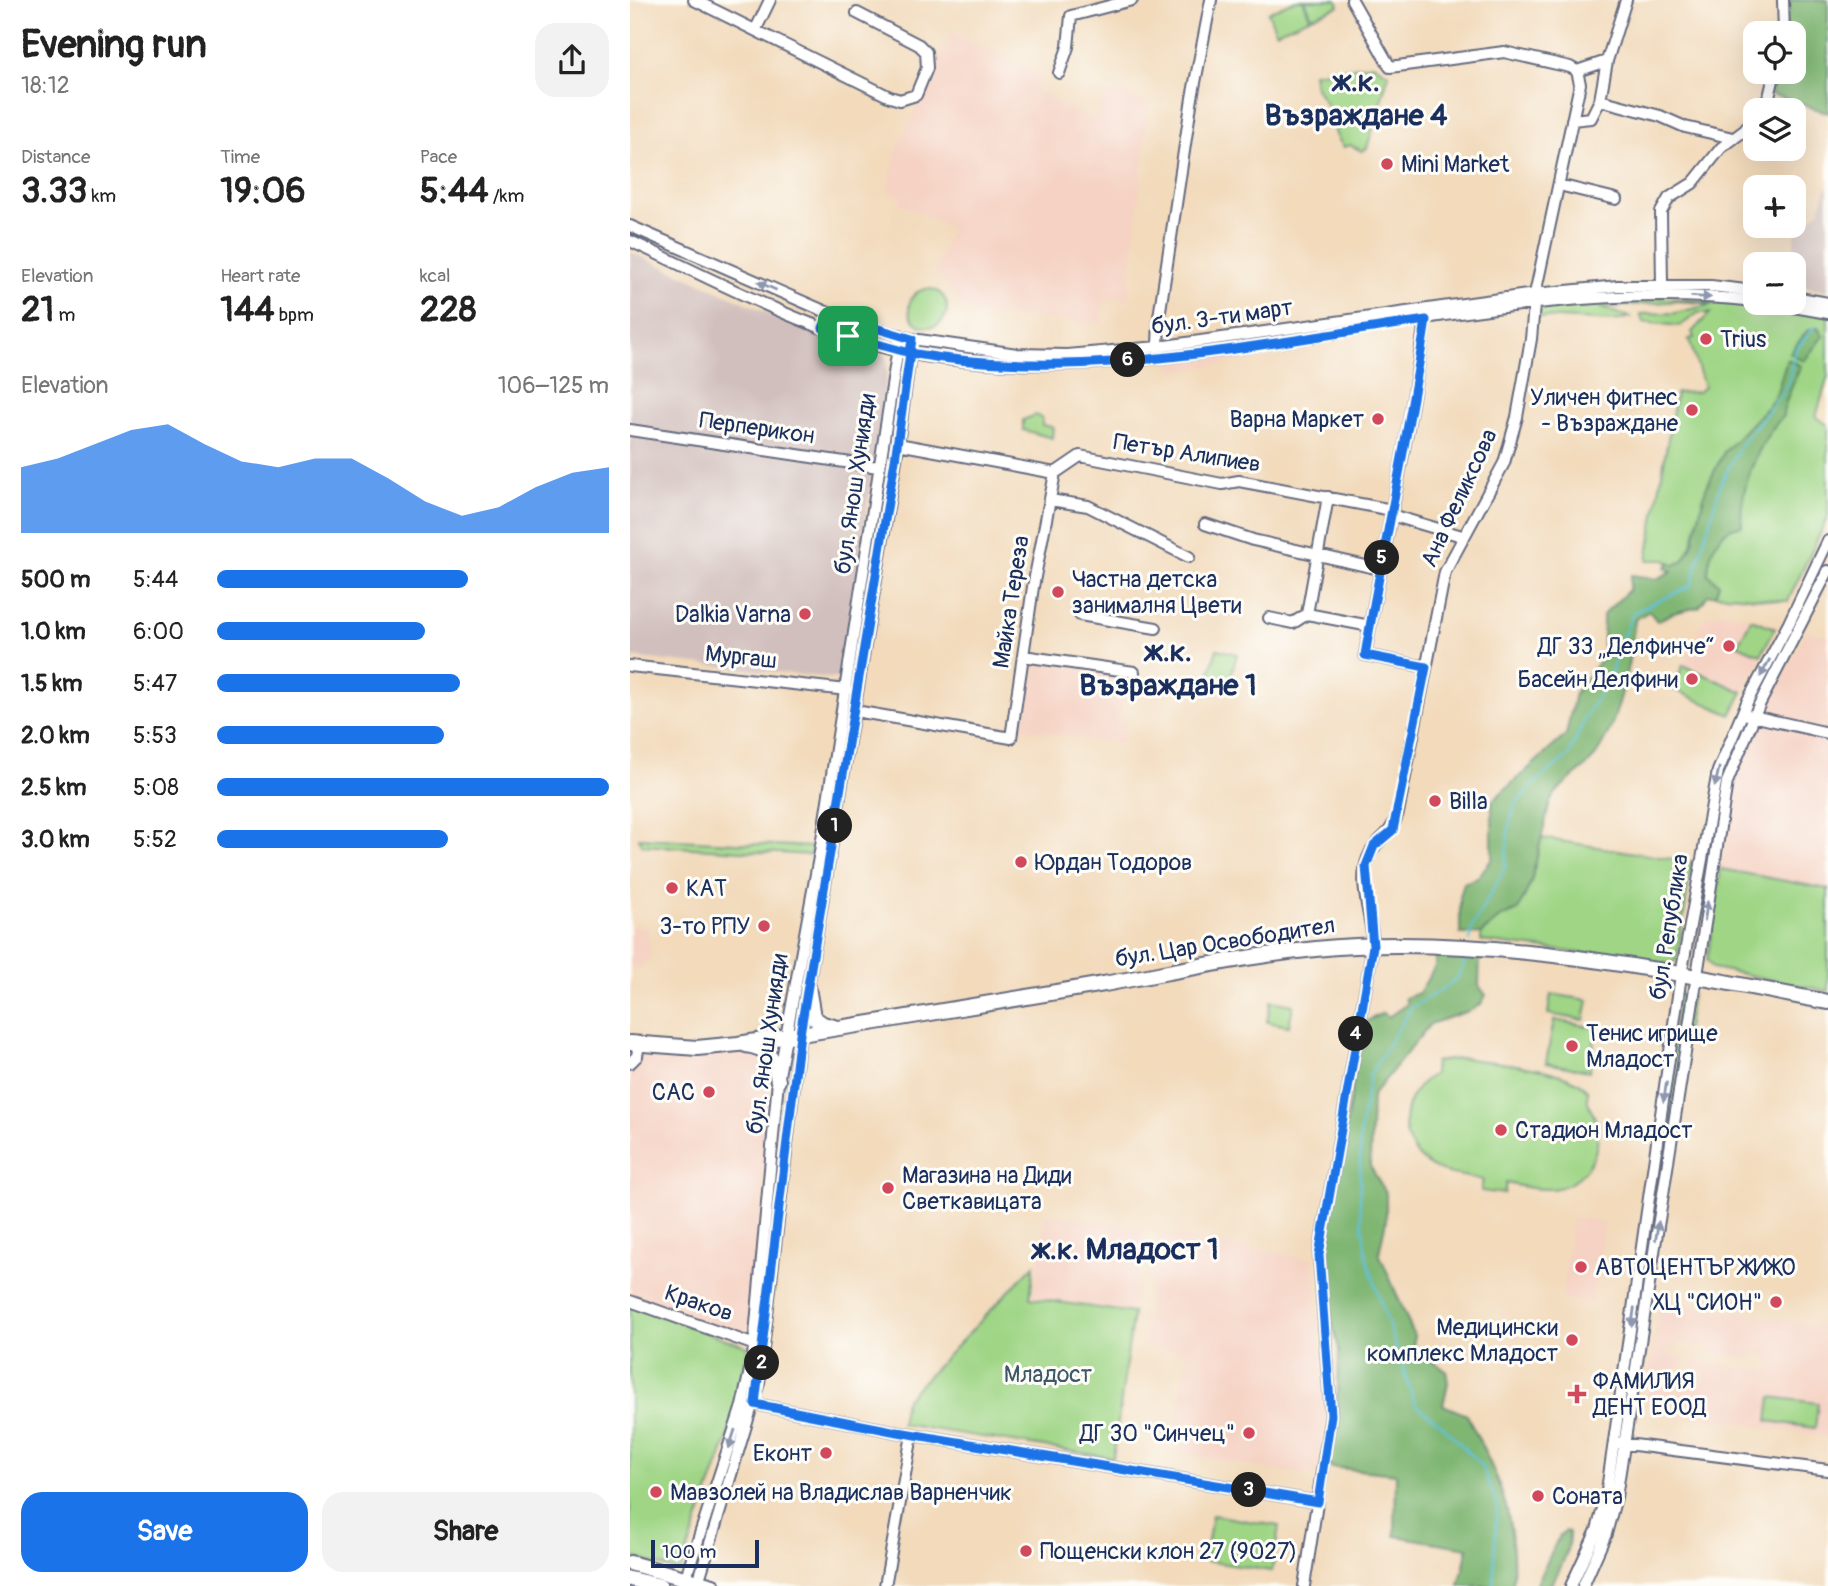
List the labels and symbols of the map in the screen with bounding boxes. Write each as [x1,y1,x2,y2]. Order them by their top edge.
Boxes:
district label: ж.к. Възраждане 4 [1265,63,1448,134]
place label: Mini Market [1401,150,1510,179]
marker: Mini Market [1379,156,1395,172]
one-way arrow [757,280,777,292]
one-way arrow [1690,292,1712,303]
street label: бул. 3-ти март [1149,293,1295,341]
pin [818,306,878,366]
place label: Trius [1720,325,1766,354]
marker: Trius [1698,331,1714,347]
pin: 6 [1110,342,1146,378]
place label: Уличен фитнес - Възраждане [1530,383,1679,438]
street label: бул. Янош Хунияди [828,392,882,576]
marker: Уличен фитнес - Възраждане [1684,402,1700,418]
place label: Варна Маркет [1229,405,1364,434]
street label: Перперикон [698,406,816,450]
marker: Варна Маркет [1370,411,1386,427]
street label: Ана Феликсова [1414,424,1504,572]
street label: Петър Алипиев [1111,427,1263,479]
street label: Майка Тереза [986,534,1036,670]
pin: 5 [1364,540,1400,576]
place label: Частна детска занималня Цвети [1072,565,1241,620]
marker: Частна детска занималня Цвети [1050,584,1066,600]
place label: Dalkia Varna [675,600,791,629]
marker: Dalkia Varna [797,606,813,622]
place label: ДГ 33 „Делфинче“ [1537,632,1715,661]
district label: ж.к. Възраждане 1 [1079,633,1257,704]
marker: ДГ 33 „Делфинче“ [1721,638,1737,654]
street label: Мургаш [704,639,778,675]
one-way arrow [1760,658,1771,678]
place label: Басейн Делфини [1518,665,1678,694]
marker: Басейн Делфини [1684,671,1700,687]
one-way arrow [1712,766,1723,788]
place label: Billa [1449,787,1488,816]
marker: Billa [1427,793,1443,809]
pin: 1 [818,808,852,844]
place label: Юрдан Тодоров [1035,848,1192,877]
street label: бул. Република [1643,852,1695,1002]
marker: Юрдан Тодоров [1013,854,1029,870]
place label: КАТ [686,874,727,903]
marker: КАТ [664,880,680,896]
one-way arrow [1701,900,1712,922]
street label: бул. Цар Освободител [1113,910,1337,974]
place label: 3-то РПУ [659,912,750,941]
marker: 3-то РПУ [756,918,772,934]
street label: бул. Янош Хунияди [740,952,794,1136]
pin: 4 [1338,1016,1374,1052]
place label: Тенис игрище Младост [1586,1019,1718,1074]
marker: Тенис игрище Младост [1564,1038,1580,1054]
place label: САС [652,1078,695,1107]
one-way arrow [1659,1081,1670,1103]
marker: САС [701,1084,717,1100]
place label: Стадион Младост [1515,1116,1693,1145]
marker: Стадион Младост [1493,1122,1509,1138]
place label: Магазина на Диди Светкавицата [902,1161,1072,1216]
marker: Магазина на Диди Светкавицата [880,1180,896,1196]
one-way arrow [1652,1220,1663,1242]
district label: ж.к. Младост 1 [1030,1231,1219,1268]
place label: АВТОЦЕНТЪР ЖИЖО [1595,1253,1796,1282]
marker: АВТОЦЕНТЪР ЖИЖО [1573,1259,1589,1275]
street label: Краков [661,1278,737,1328]
place label: ХЦ "СИОН" [1652,1288,1762,1317]
marker: ХЦ "СИОН" [1768,1294,1784,1310]
one-way arrow [1627,1306,1638,1328]
place label: Медицински комплекс Младост [1367,1313,1558,1368]
marker: Медицински комплекс Младост [1564,1332,1580,1348]
pin: 2 [744,1346,780,1380]
park label: Младост [1004,1360,1093,1389]
place label: ФАМИЛИЯ ДЕНТ ЕООД [1592,1367,1707,1422]
marker: ФАМИЛИЯ ДЕНТ ЕООД [1567,1384,1587,1404]
place label: ДГ 30 "Синчец" [1079,1419,1235,1448]
marker: ДГ 30 "Синчец" [1241,1425,1257,1441]
one-way arrow [726,1428,737,1449]
place label: Еконт [753,1439,812,1468]
marker: Еконт [818,1445,834,1461]
pin: 3 [1232,1472,1266,1508]
place label: Мавзолей на Владислав Варненчик [670,1478,1012,1507]
place label: Соната [1552,1482,1623,1511]
marker: Мавзолей на Владислав Варненчик [648,1484,664,1500]
marker: Соната [1530,1488,1546,1504]
scale bar [651,1537,760,1569]
place label: Пощенски клон 27 (9027) [1040,1537,1297,1566]
marker: Пощенски клон 27 (9027) [1018,1543,1034,1559]

